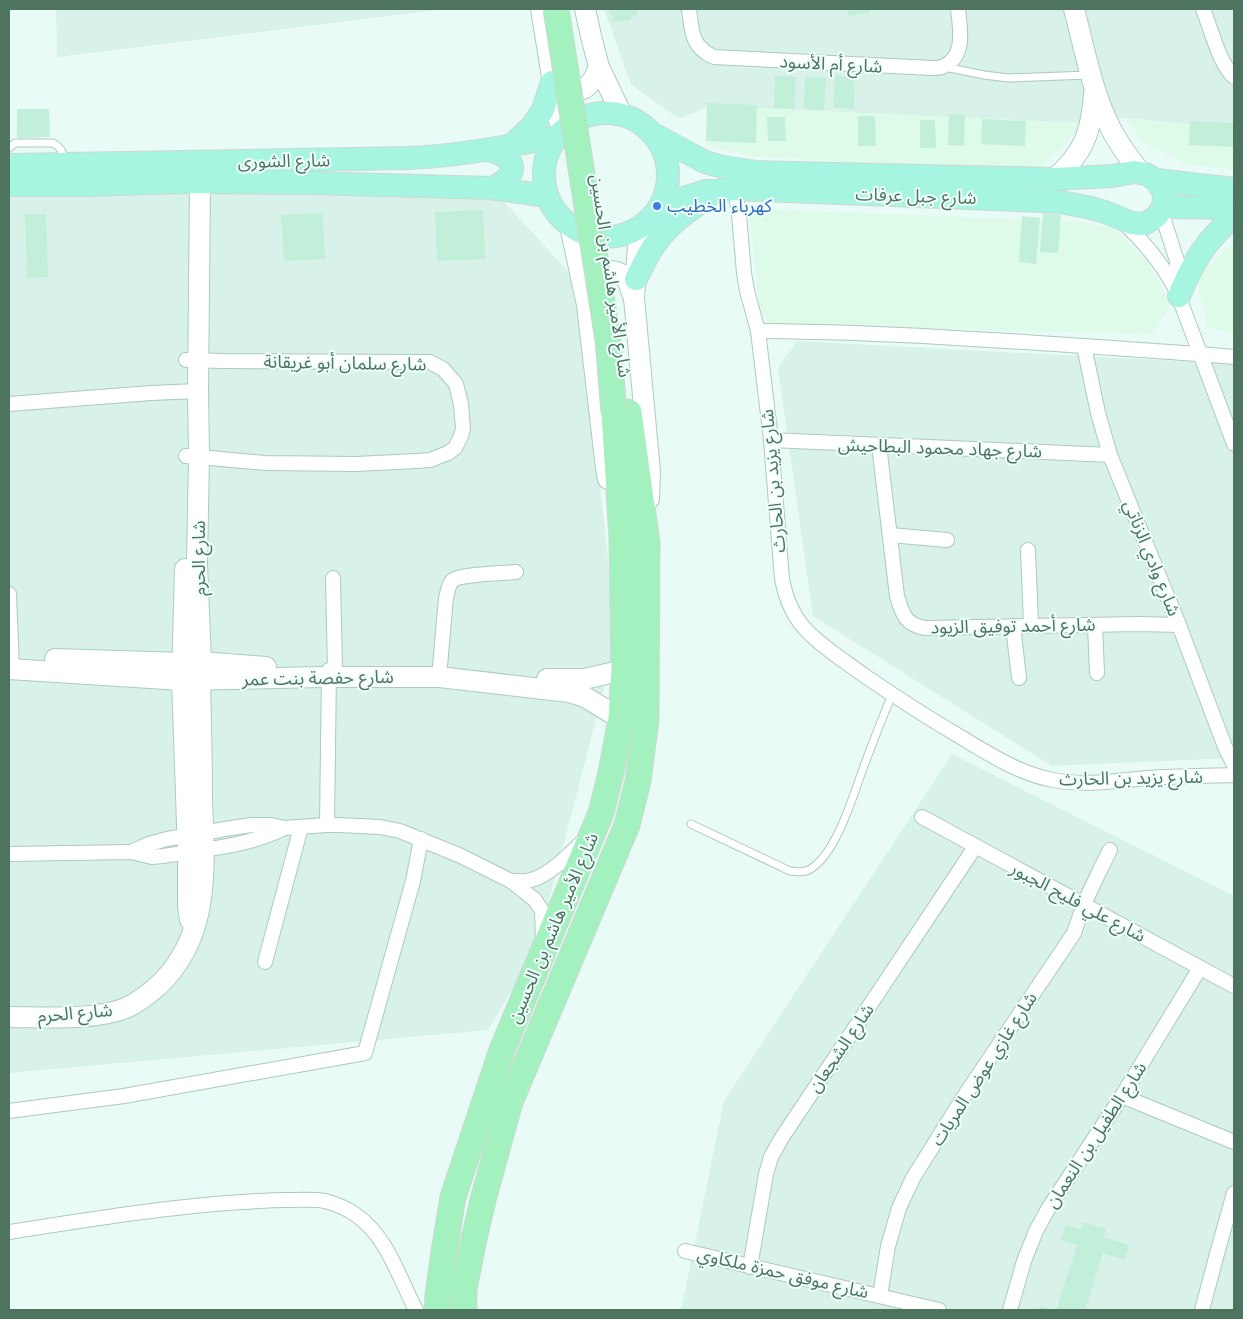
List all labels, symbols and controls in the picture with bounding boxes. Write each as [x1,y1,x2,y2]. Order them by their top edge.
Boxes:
street label: شارع أم الأسود [779,49,883,81]
street label: شارع الشورى [237,148,331,176]
street label: شارع الأمير هاشم بن الحسين [583,173,637,379]
street label: شارع جبل عرفات [855,182,977,212]
place label: كهرباء الخطيب [667,194,772,217]
marker: كهرباء الخطيب [651,200,663,212]
street label: شارع سلمان أبو غريقانة [263,350,427,378]
street label: شارع يزيد بن الحارث [755,408,793,554]
street label: شارع جهاد محمود البطاحيش [837,432,1042,466]
street label: شارع وادي الزناتي [1116,496,1186,620]
street label: شارع الحرم [187,520,213,596]
street label: شارع أحمد توفيق الزيود [930,613,1096,641]
street label: شارع حفصة بنت عمر [241,665,394,693]
street label: شارع يزيد بن الحارث [1059,765,1203,793]
street label: شارع الأمير هاشم بن الحسين [502,829,606,1028]
street label: شارع علي فليح الجبور [1004,856,1150,950]
street label: شارع غازي عوض المريات [925,987,1044,1152]
street label: شارع الحرم [36,998,114,1030]
street label: شارع الشجعان [802,999,881,1098]
street label: شارع الطفيل بن النعمان [1040,1057,1154,1214]
street label: شارع موفق حمزة ملكاوي [695,1242,871,1306]

